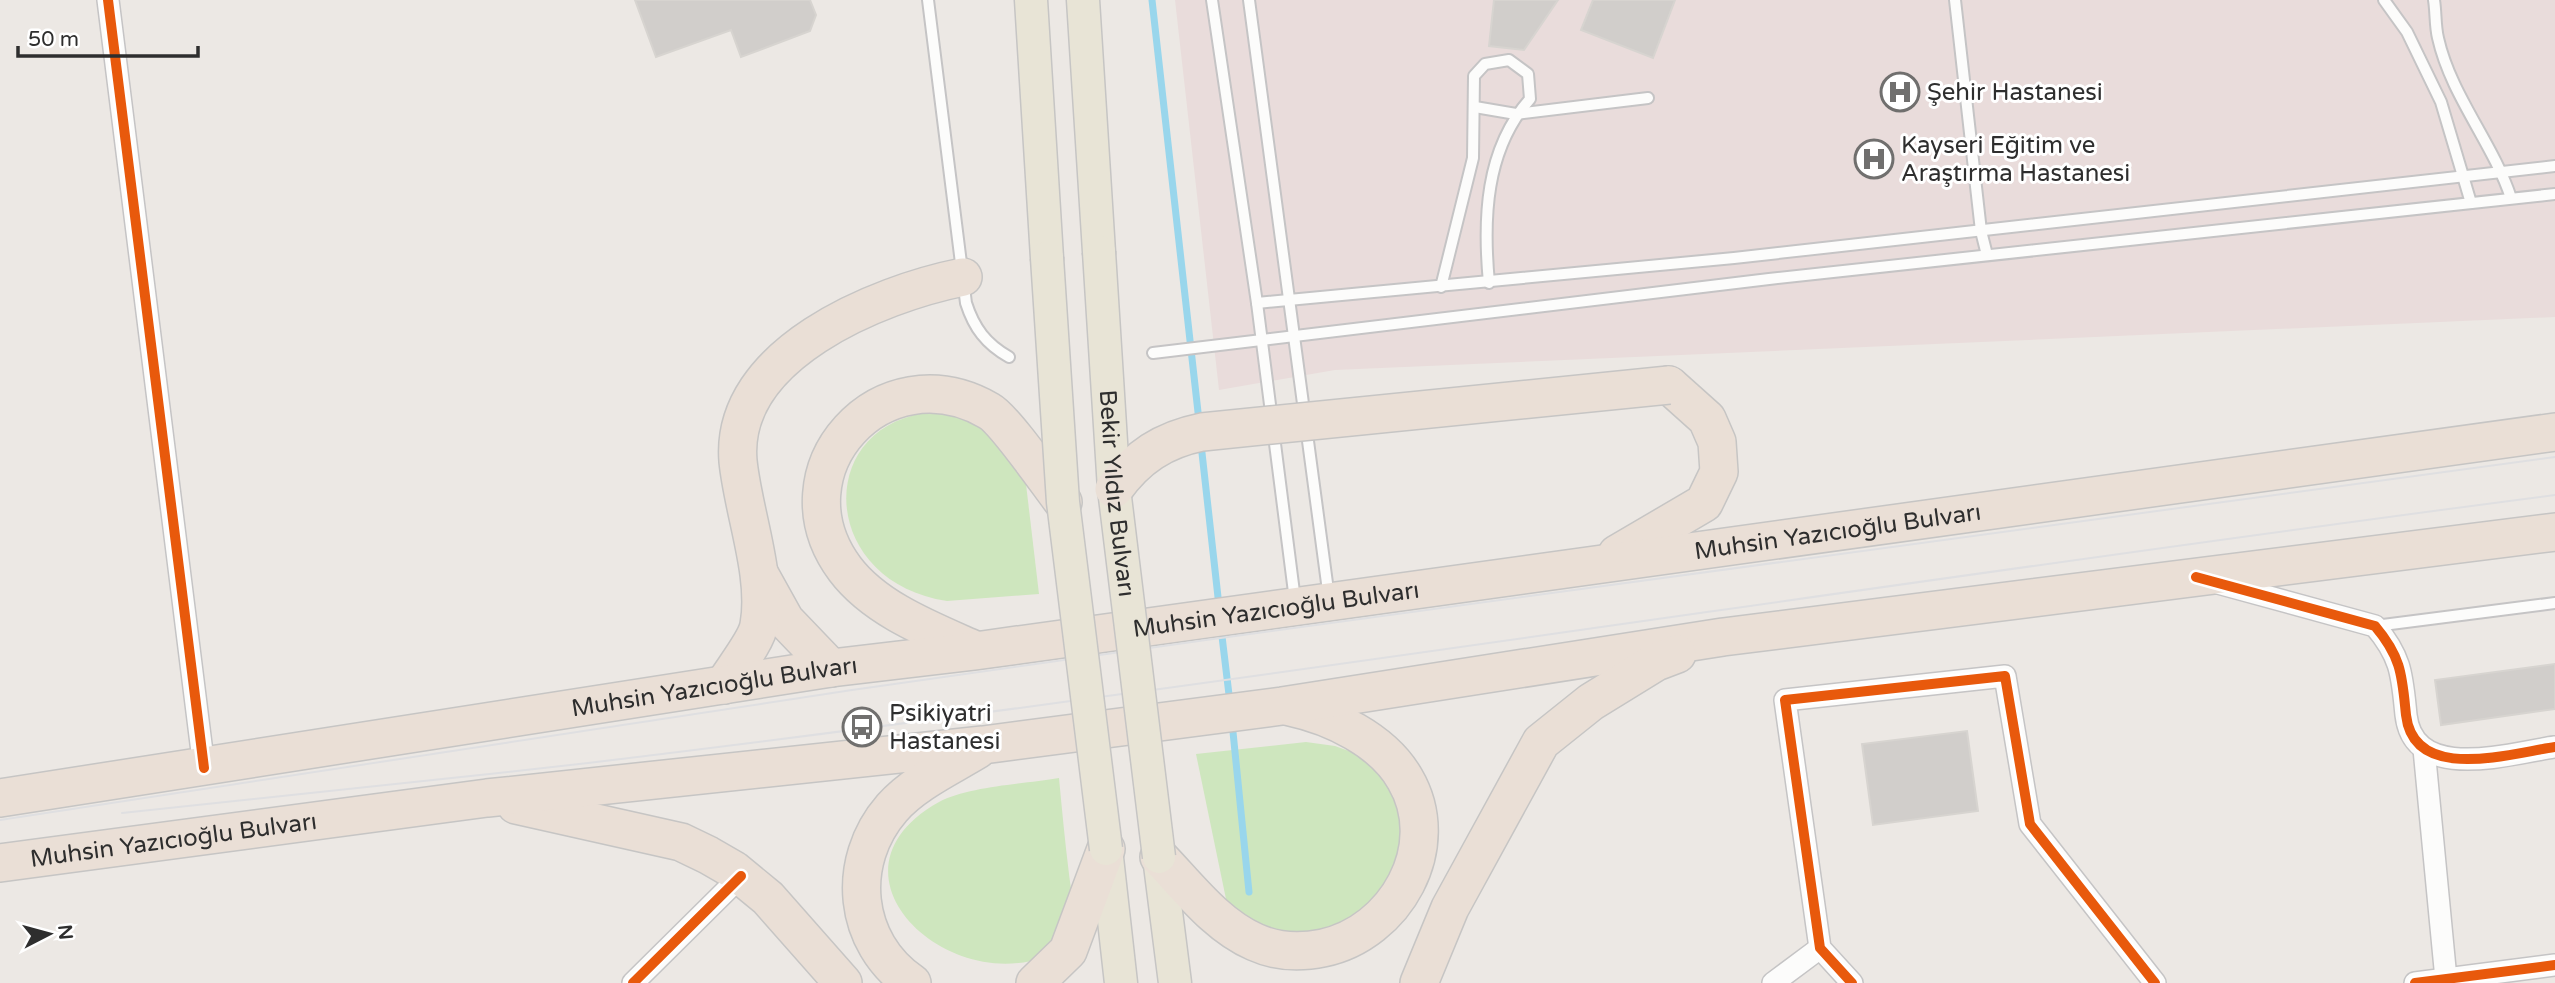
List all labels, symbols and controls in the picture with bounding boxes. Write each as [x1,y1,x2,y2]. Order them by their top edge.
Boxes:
scale bar [18,14,198,58]
text: 50 m [28,27,79,52]
hospital icon: Şehir Hastanesi [1879,71,1921,113]
place label: Şehir Hastanesi [1927,78,2103,107]
place label: Kayseri Eğitim ve Araştırma Hastanesi [1901,131,2130,188]
hospital icon: Kayseri Eğitim ve Araştırma Hastanesi [1853,138,1895,180]
street label: Bekir Yıldız Bulvarı [1093,389,1141,599]
street label: Muhsin Yazıcıoğlu Bulvarı [1693,498,1983,566]
street label: Muhsin Yazıcıoğlu Bulvarı [1131,576,1421,644]
street label: Muhsin Yazıcıoğlu Bulvarı [569,651,859,723]
place label: Psikiyatri Hastanesi [889,699,1000,756]
bus stop icon: Psikiyatri Hastanesi [841,706,883,748]
street label: Muhsin Yazıcıoğlu Bulvarı [28,807,319,874]
north arrow [14,899,84,969]
text: N [53,924,77,941]

